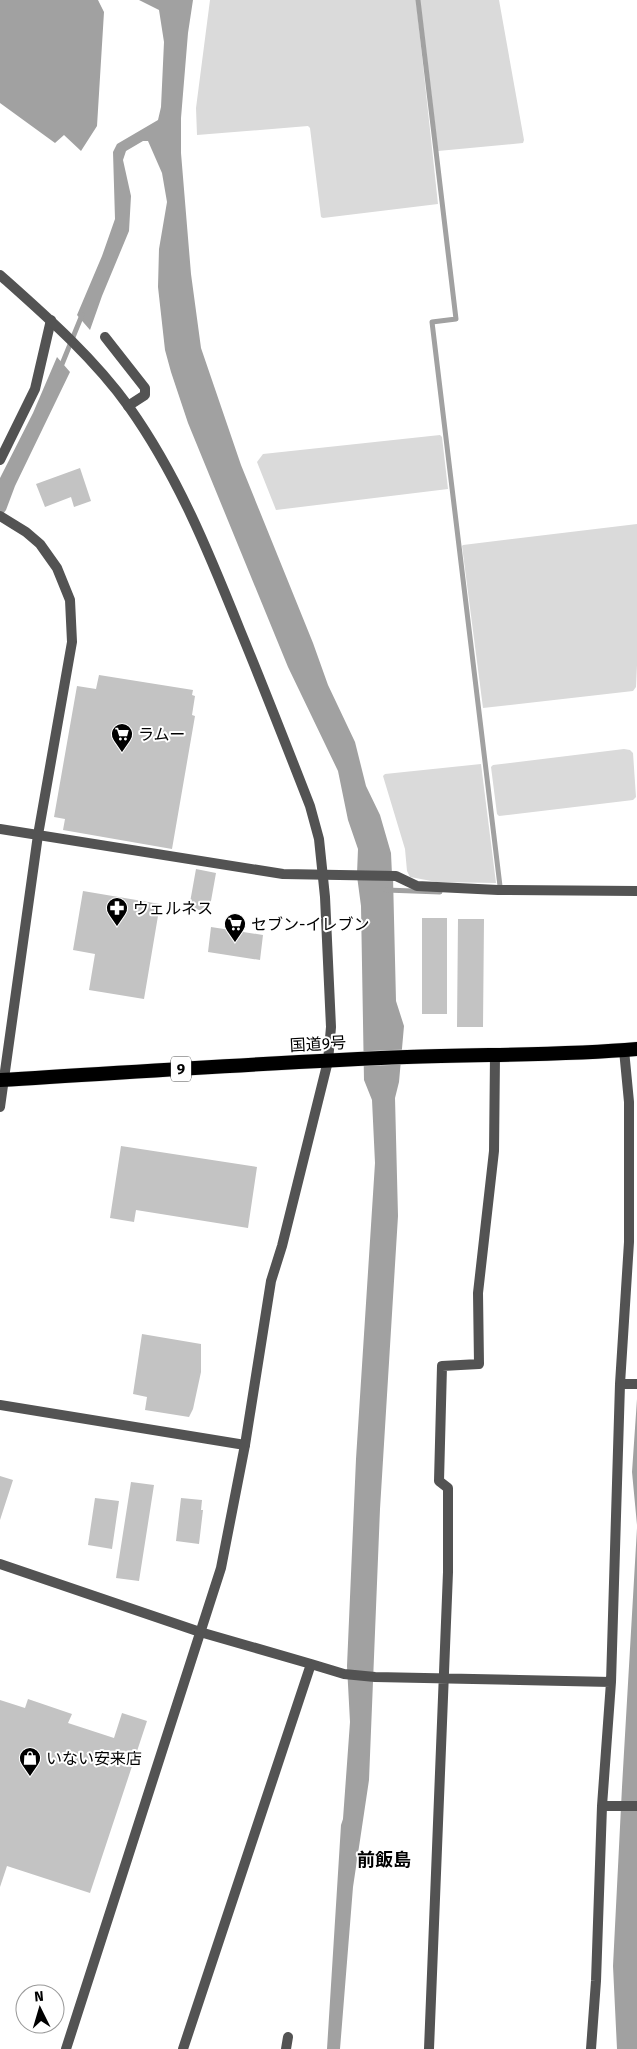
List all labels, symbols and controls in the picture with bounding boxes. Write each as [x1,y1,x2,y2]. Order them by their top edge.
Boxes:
supermarket icon: ラムー [110,722,134,753]
place label: ラムー [138,725,186,744]
pharmacy icon: ウェルネス [105,896,129,927]
place label: ウェルネス [133,899,213,918]
supermarket icon: セブン-イレブン [223,912,247,943]
place label: セブン-イレブン [251,915,369,934]
street label: 国道9号 [289,1033,347,1055]
road number: 9 [171,1056,191,1082]
shop icon: いない安来店 [18,1746,42,1777]
place label: いない安来店 [46,1749,142,1768]
district label: 前飯島 [357,1849,411,1871]
north arrow [15,1984,65,2034]
text: N [34,1988,44,2005]

